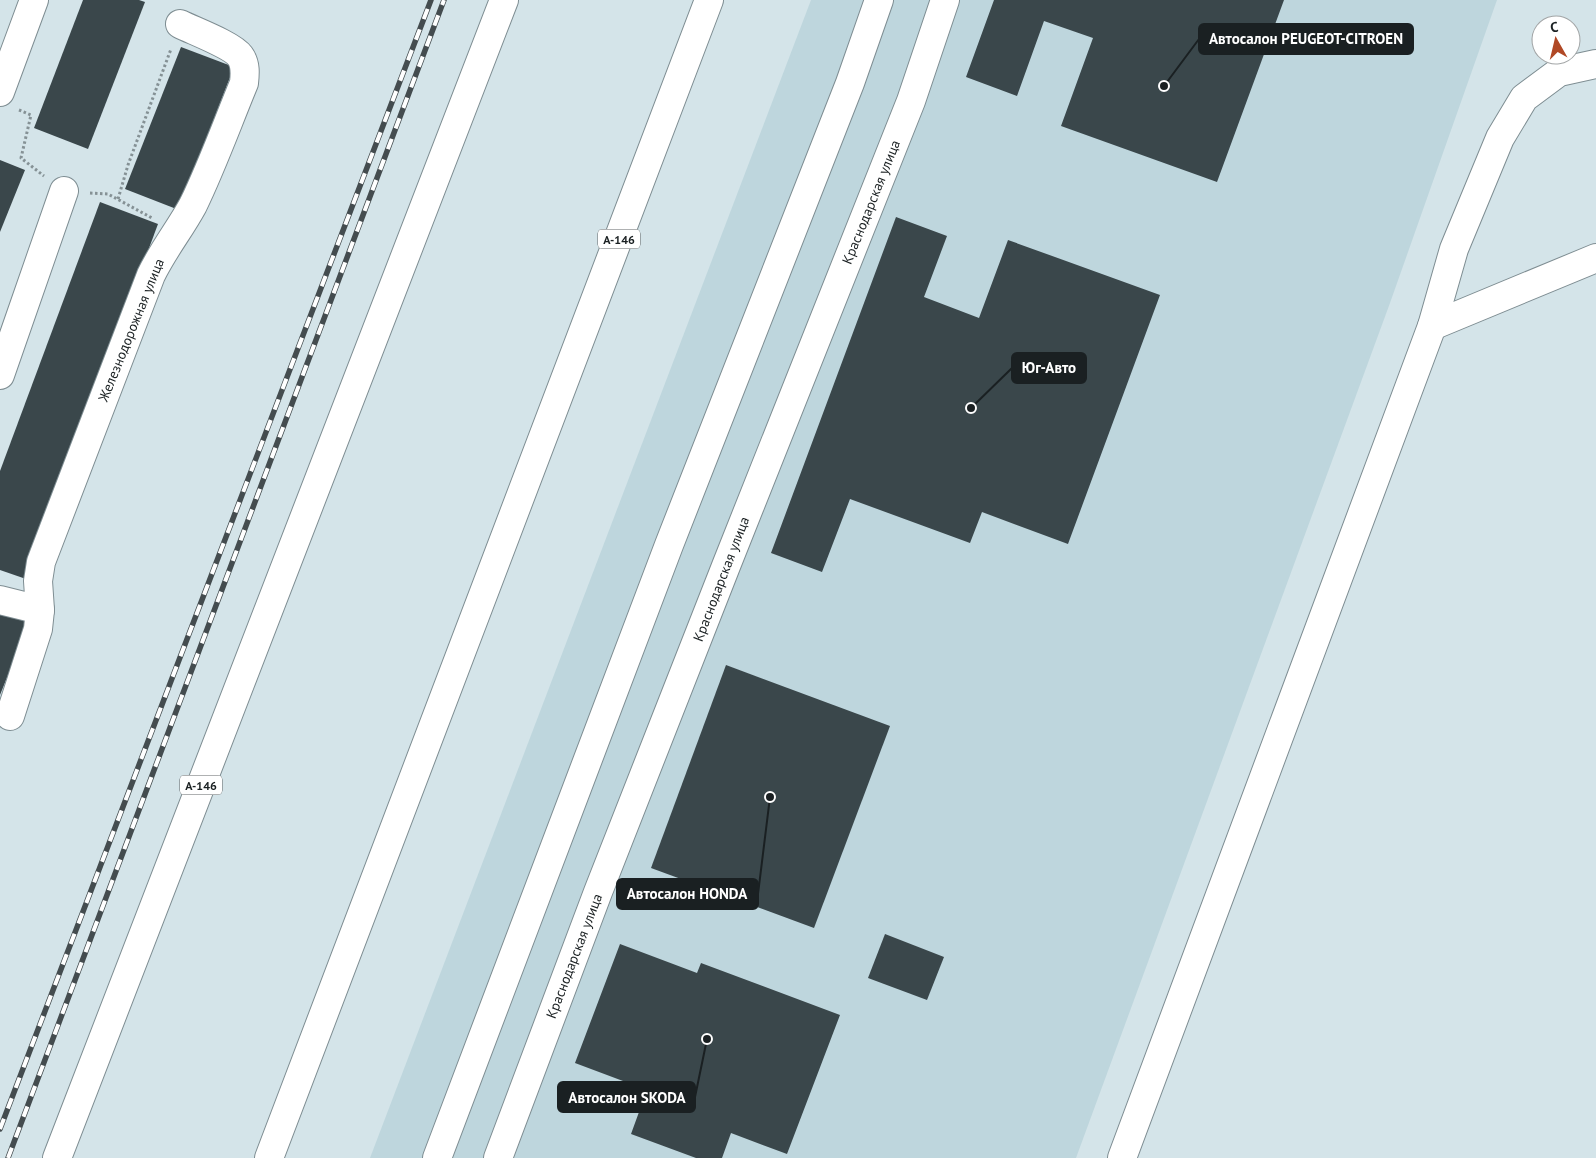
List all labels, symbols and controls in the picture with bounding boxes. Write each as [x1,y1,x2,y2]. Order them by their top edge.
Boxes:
north arrow [1531,15,1581,65]
text: С [1549,18,1559,37]
callout: Автосалон PEUGEOT-CITROEN [1199,24,1413,54]
text: Автосалон PEUGEOT-CITROEN [1209,29,1403,48]
street label: Краснодарская улица [838,137,904,267]
road number: А-146 [598,230,640,248]
street label: Железнодорожная улица [94,256,168,405]
callout: Юг-Авто [1012,353,1086,383]
text: Юг-Авто [1022,358,1076,377]
street label: Краснодарская улица [689,514,753,644]
road number: А-146 [180,776,222,794]
callout: Автосалон HONDA [617,879,758,909]
text: Автосалон HONDA [627,884,748,903]
street label: Краснодарская улица [542,891,606,1021]
callout: Автосалон SKODA [558,1082,695,1112]
text: Автосалон SKODA [568,1088,687,1107]

